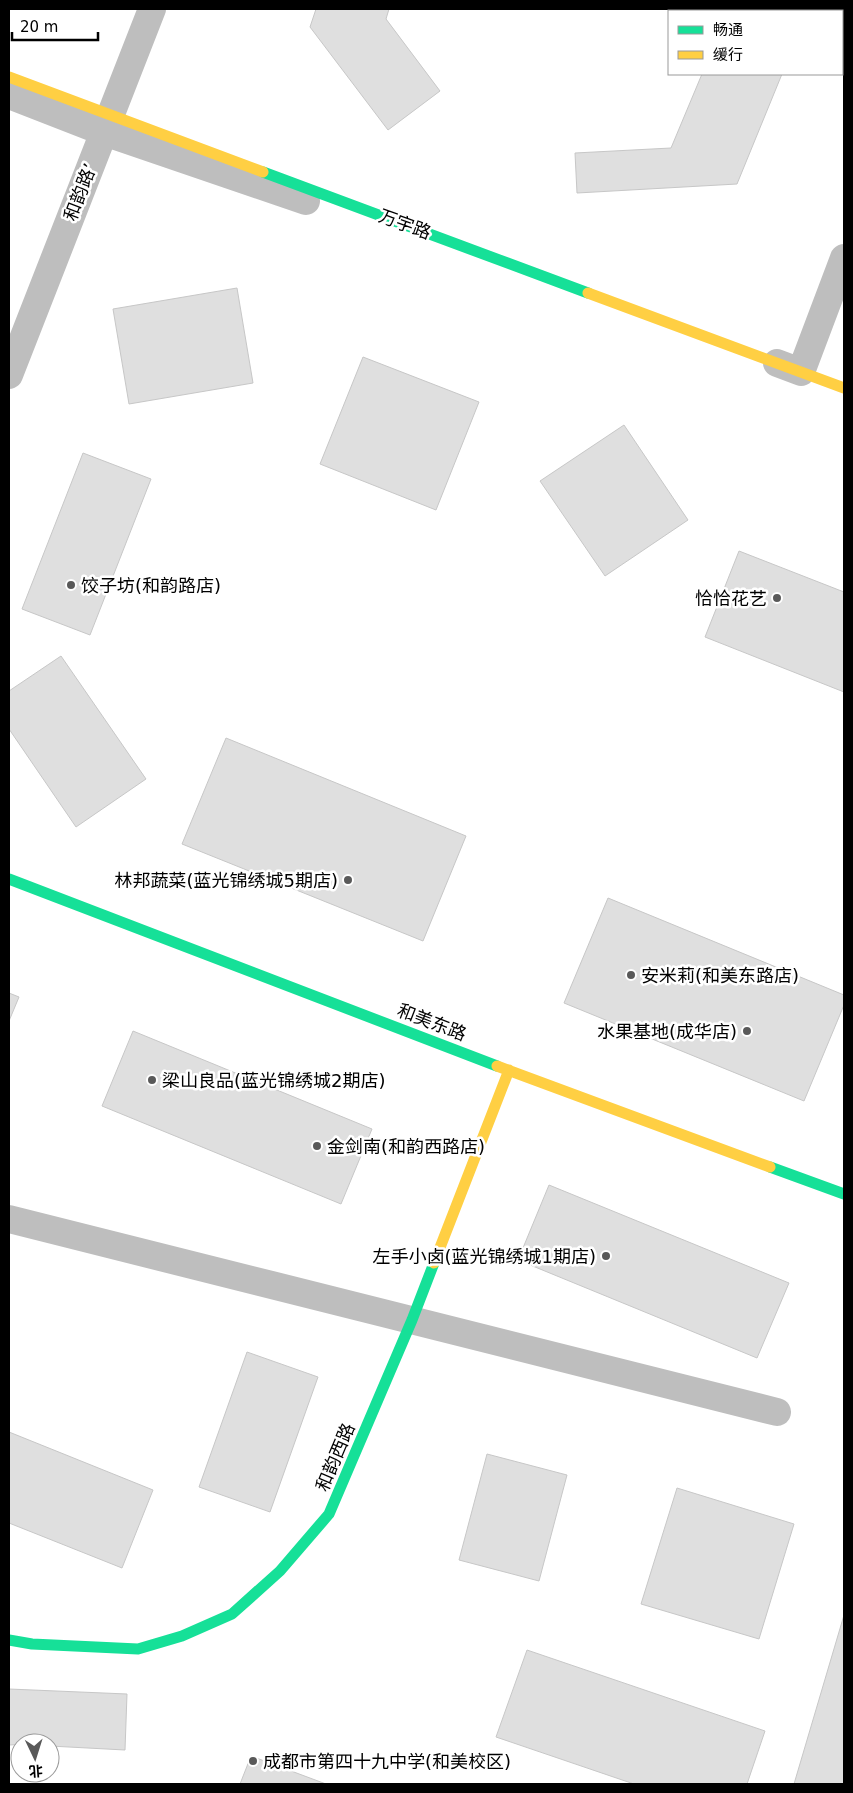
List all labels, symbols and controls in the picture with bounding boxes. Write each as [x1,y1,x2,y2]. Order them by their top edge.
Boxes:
scale bar [12,10,99,42]
legend [668,10,843,75]
text: 20 m [20,18,58,36]
text: 畅通 [713,21,743,39]
text: 缓行 [713,46,743,64]
street label: 和韵路’ [59,160,101,224]
street label: 万宇路 [376,205,434,243]
place label: 饺子坊(和韵路店) [81,575,221,596]
marker: 饺子坊(和韵路店) [65,579,77,591]
place label: 恰恰花艺 [695,588,767,609]
marker: 恰恰花艺 [771,592,783,604]
place label: 林邦蔬菜(蓝光锦绣城5期店) [115,870,338,891]
marker: 林邦蔬菜(蓝光锦绣城5期店) [342,874,354,886]
place label: 安米莉(和美东路店) [641,965,799,986]
marker: 安米莉(和美东路店) [625,969,637,981]
street label: 和美东路 [395,999,469,1045]
place label: 水果基地(成华店) [597,1021,737,1042]
marker: 水果基地(成华店) [741,1025,753,1037]
place label: 梁山良品(蓝光锦绣城2期店) [162,1070,386,1091]
marker: 梁山良品(蓝光锦绣城2期店) [146,1074,158,1086]
place label: 金剑南(和韵西路店) [327,1136,485,1157]
marker: 金剑南(和韵西路店) [311,1140,323,1152]
place label: 左手小卤(蓝光锦绣城1期店) [373,1246,596,1267]
marker: 左手小卤(蓝光锦绣城1期店) [600,1250,612,1262]
street label: 和韵西路 [311,1420,359,1494]
north arrow [10,1733,60,1783]
place label: 成都市第四十九中学(和美校区) [263,1751,511,1772]
marker: 成都市第四十九中学(和美校区) [247,1755,259,1767]
text: 北 [28,1762,43,1779]

